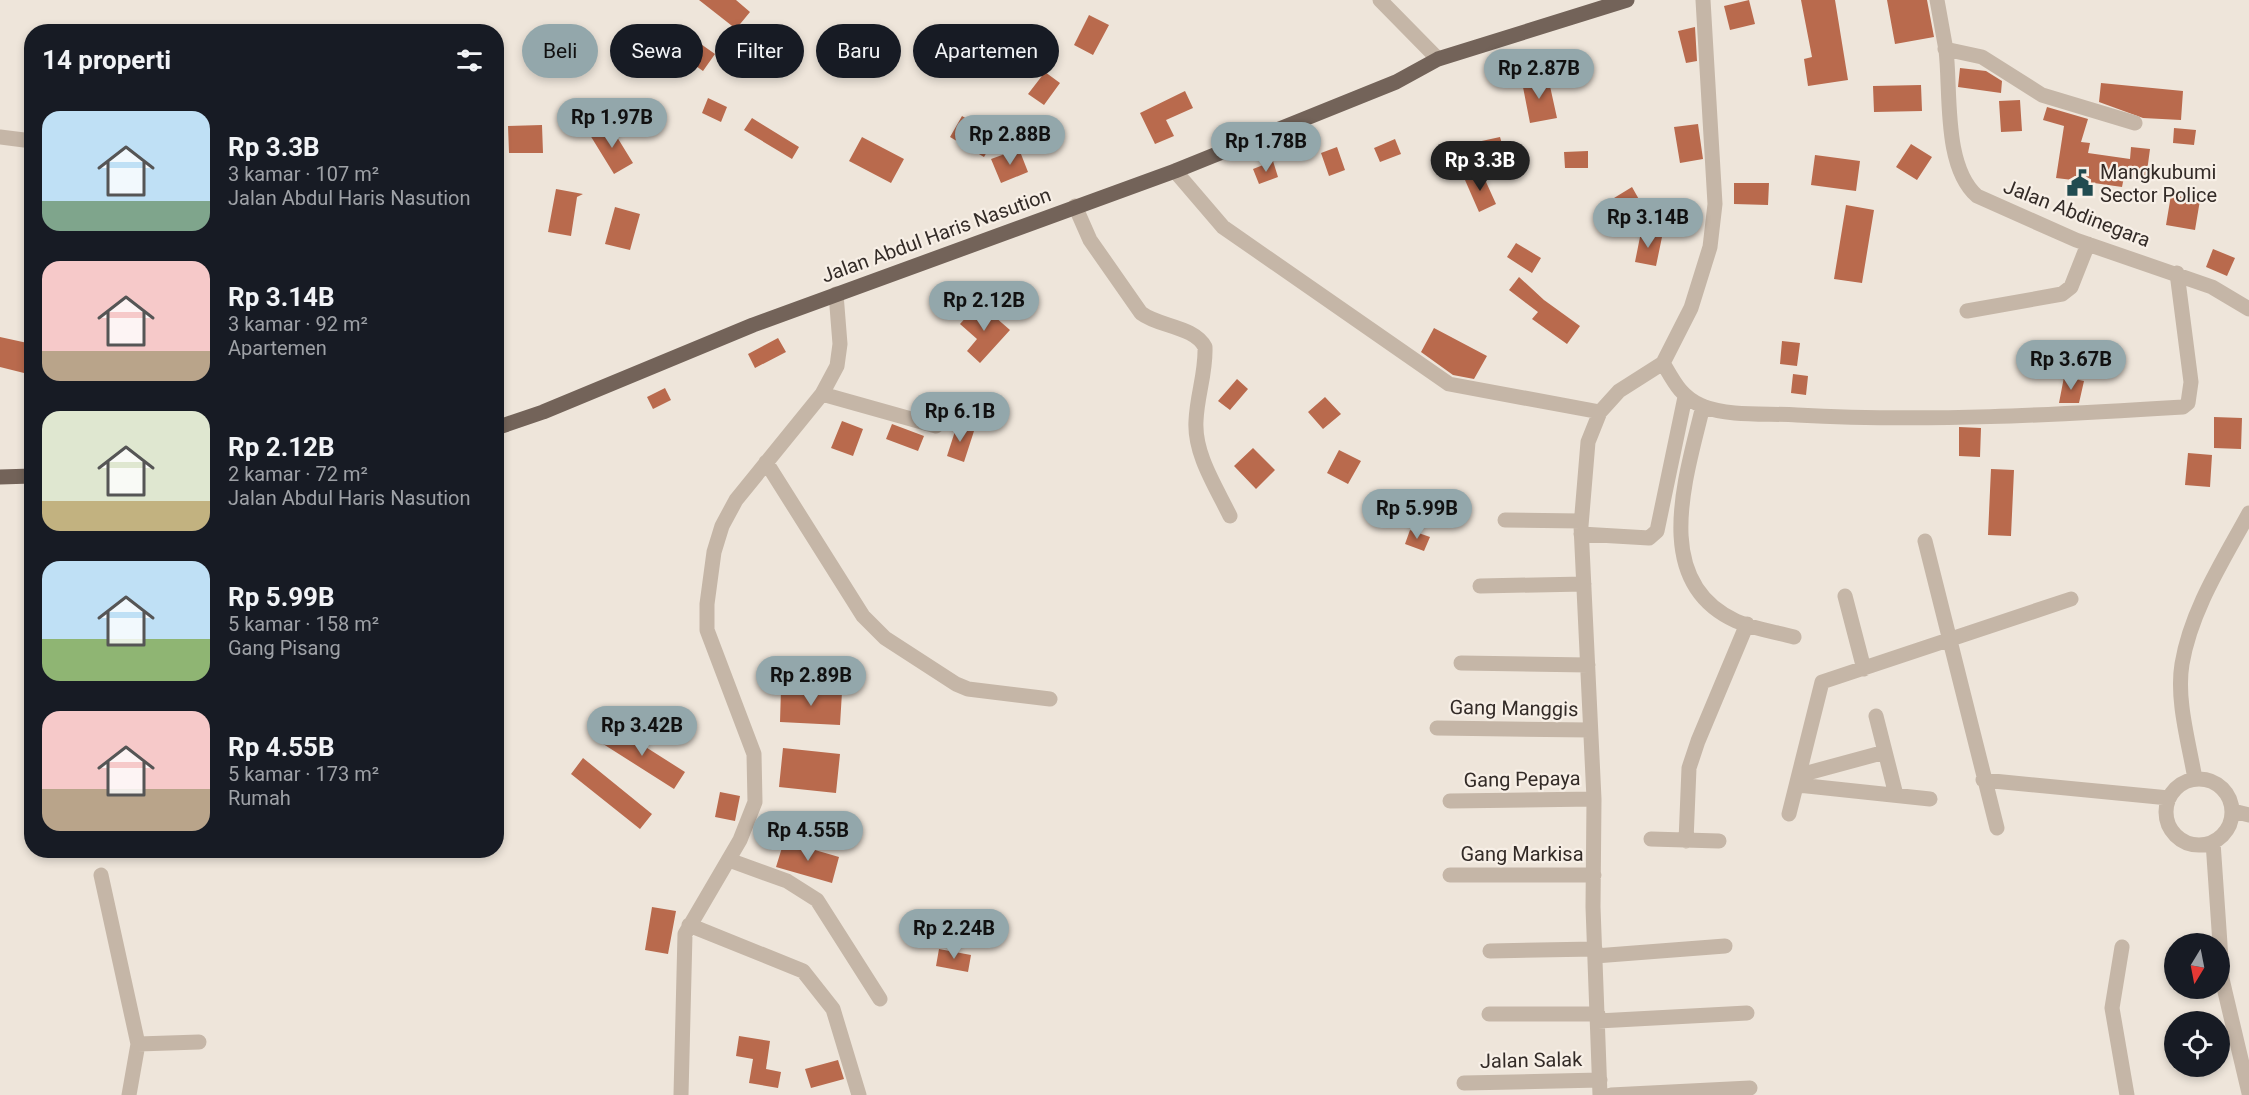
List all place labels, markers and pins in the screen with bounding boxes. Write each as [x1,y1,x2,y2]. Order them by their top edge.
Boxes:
pin: Rp 2.87B [1477,49,1601,100]
pin: Rp 1.97B [550,98,674,149]
pin: Rp 2.88B [948,115,1072,166]
pin: Rp 1.78B [1204,122,1328,173]
pin: Rp 3.3B [1425,141,1535,192]
place label: Mangkubumi Sector Police [2100,160,2217,207]
public building icon: Mangkubumi Sector Police [2065,168,2095,198]
pin: Rp 3.14B [1586,198,1710,249]
pin: Rp 2.12B [922,281,1046,332]
pin: Rp 3.67B [2009,340,2133,391]
pin: Rp 6.1B [905,392,1015,443]
pin: Rp 5.99B [1355,489,1479,540]
pin: Rp 2.89B [749,656,873,707]
pin: Rp 3.42B [580,706,704,757]
pin: Rp 4.55B [746,811,870,862]
pin: Rp 2.24B [892,909,1016,960]

